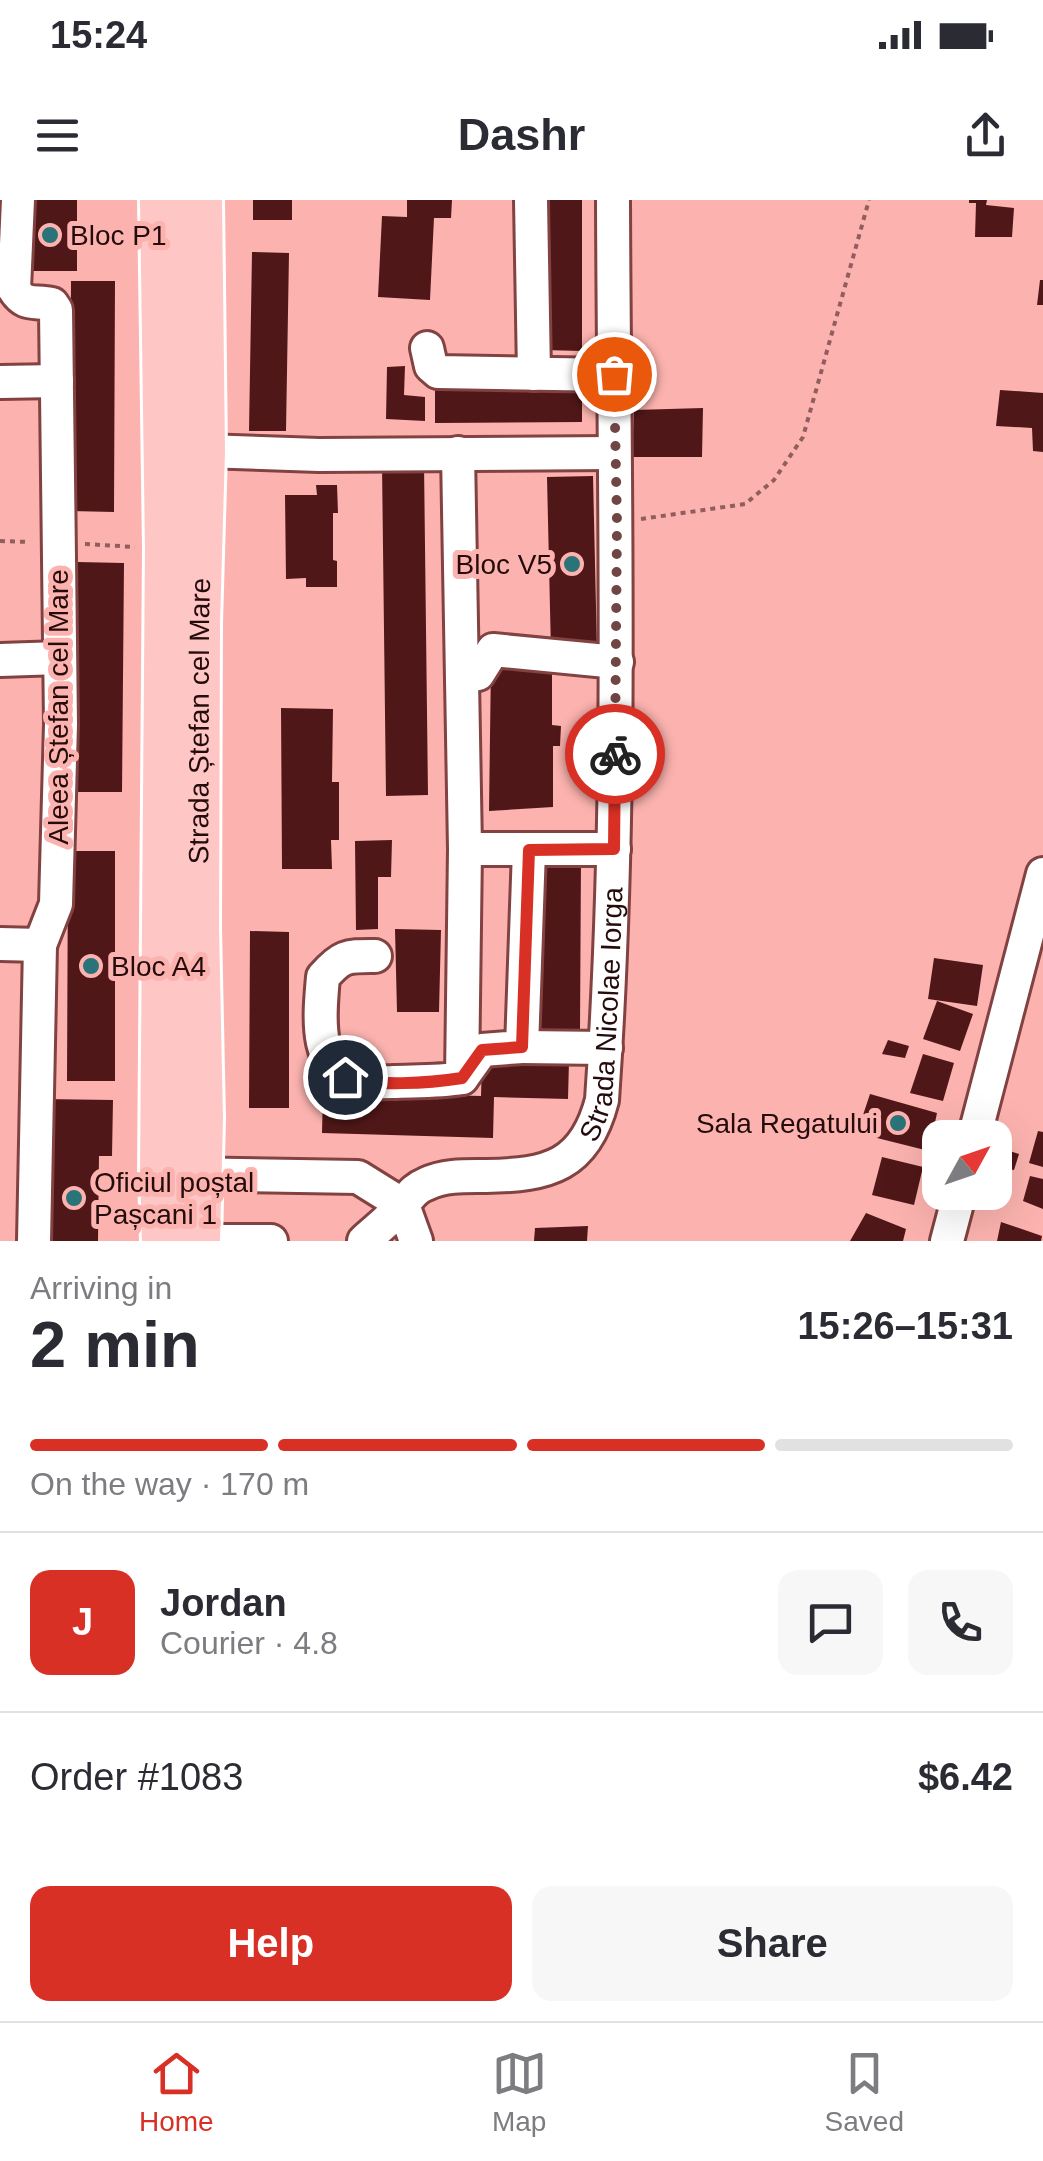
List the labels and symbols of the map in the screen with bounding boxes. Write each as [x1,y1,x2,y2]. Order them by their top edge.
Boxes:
place label: Bloc P1 [70,220,167,251]
marker: Bloc P1 [39,224,61,246]
pin [572,332,657,417]
place label: Bloc V5 [456,549,552,580]
marker: Bloc V5 [561,553,583,575]
street label: Aleea Ștefan cel Mare [43,569,74,845]
street label: Strada Ștefan cel Mare [183,577,216,864]
courier [565,704,665,804]
street label: Strada Nicolae Iorga [573,886,628,1146]
place label: Bloc A4 [111,951,206,982]
marker: Bloc A4 [80,955,102,977]
pin [303,1035,388,1120]
place label: Sala Regatului [696,1108,878,1139]
marker: Sala Regatului [887,1112,909,1134]
north arrow [922,1120,1012,1210]
place label: Oficiul poștal Pașcani 1 [94,1167,254,1230]
marker: Oficiul poștal Pașcani 1 [63,1187,85,1209]

